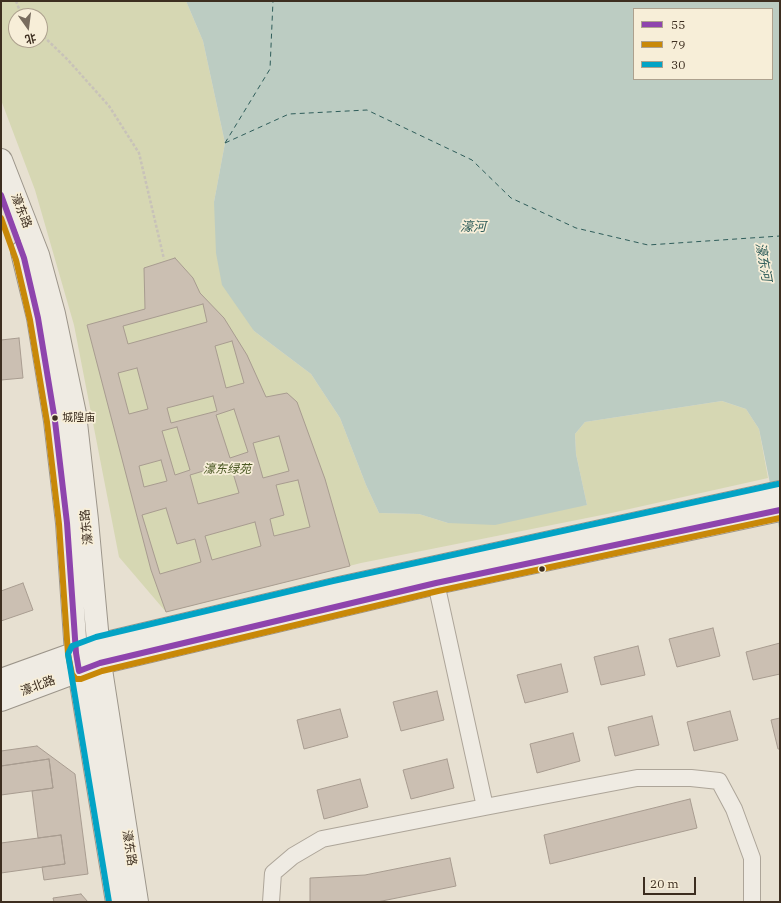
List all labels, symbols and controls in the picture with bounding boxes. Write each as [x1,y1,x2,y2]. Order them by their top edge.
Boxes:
north arrow [8,8,48,48]
legend [633,8,773,80]
text: 55 [671,17,685,32]
text: 北 [24,31,38,47]
text: 79 [671,37,685,52]
text: 30 [671,57,685,72]
street label: 濠东路 [8,192,34,230]
water label: 濠河 [460,219,486,235]
water label: 濠东河 [752,241,774,283]
place label: 城隍庙 [62,411,95,425]
marker: 城隍庙 [50,413,60,423]
park label: 濠东绿苑 [203,463,251,477]
street label: 濠东路 [78,508,96,546]
unlabelled marker [537,564,547,574]
street label: 濠北路 [19,673,57,699]
street label: 濠东路 [119,829,139,867]
scale bar [645,869,698,895]
text: 20 m [650,876,679,891]

